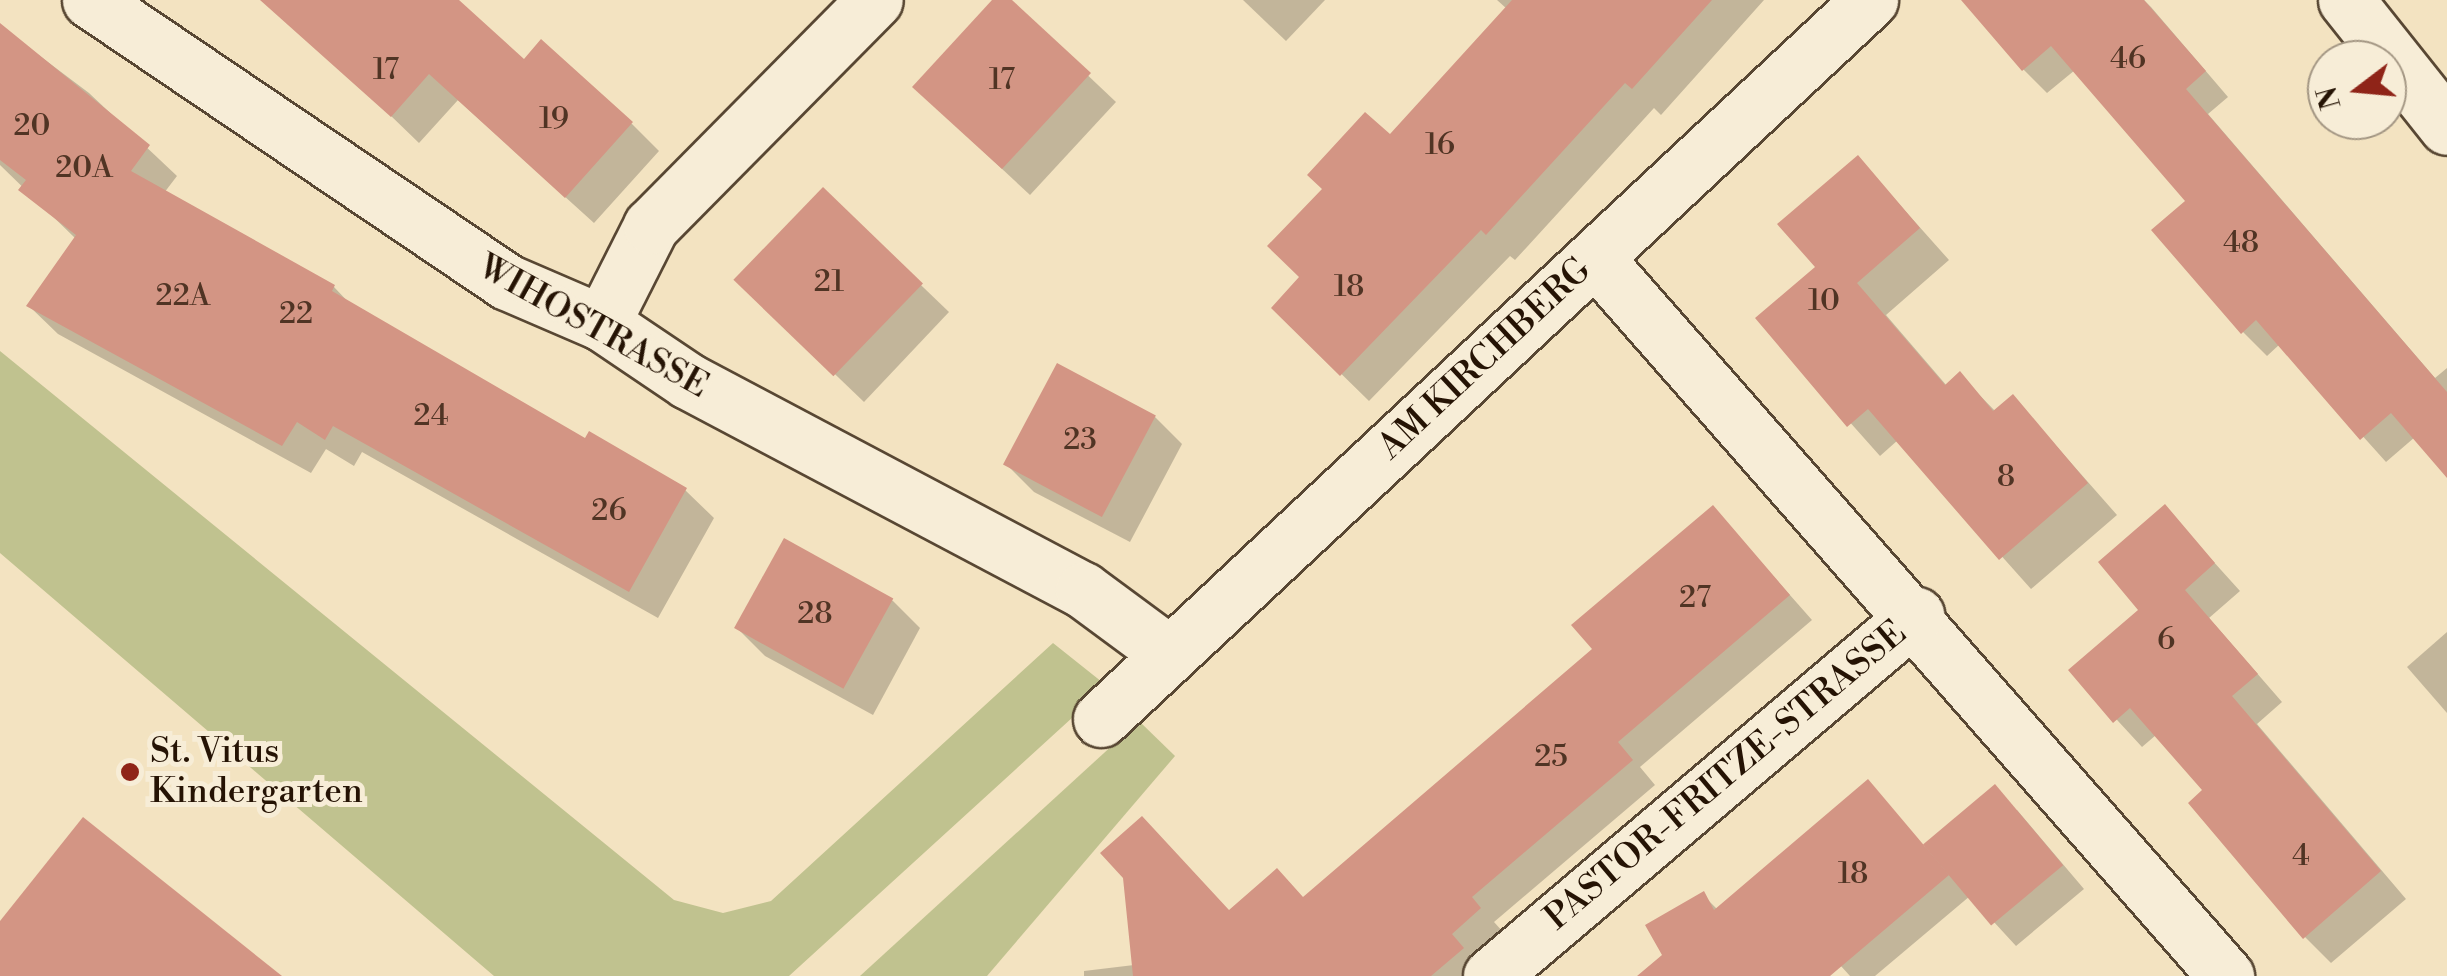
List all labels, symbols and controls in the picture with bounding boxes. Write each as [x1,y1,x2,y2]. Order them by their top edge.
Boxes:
north arrow [2307,40,2407,140]
house number: 46 [2110,41,2146,77]
house number: 17 [373,52,399,88]
house number: 17 [989,62,1015,98]
text: N [2310,82,2349,113]
house number: 19 [539,101,569,137]
house number: 20 [14,108,50,144]
house number: 16 [1425,127,1455,163]
house number: 20A [55,150,113,186]
house number: 48 [2223,225,2259,261]
street label: WIHOSTRASSE [470,246,716,408]
street label: AM KIRCHBERG [1370,250,1600,468]
house number: 21 [814,264,844,300]
house number: 18 [1334,269,1364,305]
house number: 22A [156,278,210,314]
house number: 10 [1808,283,1840,319]
house number: 22 [279,296,313,332]
house number: 24 [413,398,449,434]
house number: 23 [1063,422,1097,458]
house number: 8 [1997,459,2015,495]
house number: 26 [591,493,627,529]
house number: 27 [1679,580,1711,616]
house number: 28 [797,596,833,632]
street label: PASTOR-FRITZE-STRASSE [1537,613,1915,939]
house number: 6 [2157,622,2175,658]
place label: St. Vitus Kindergarten [150,731,363,813]
house number: 25 [1534,739,1568,775]
marker: St. Vitus Kindergarten [119,761,141,783]
house number: 4 [2292,838,2310,874]
house number: 18 [1838,856,1868,892]

